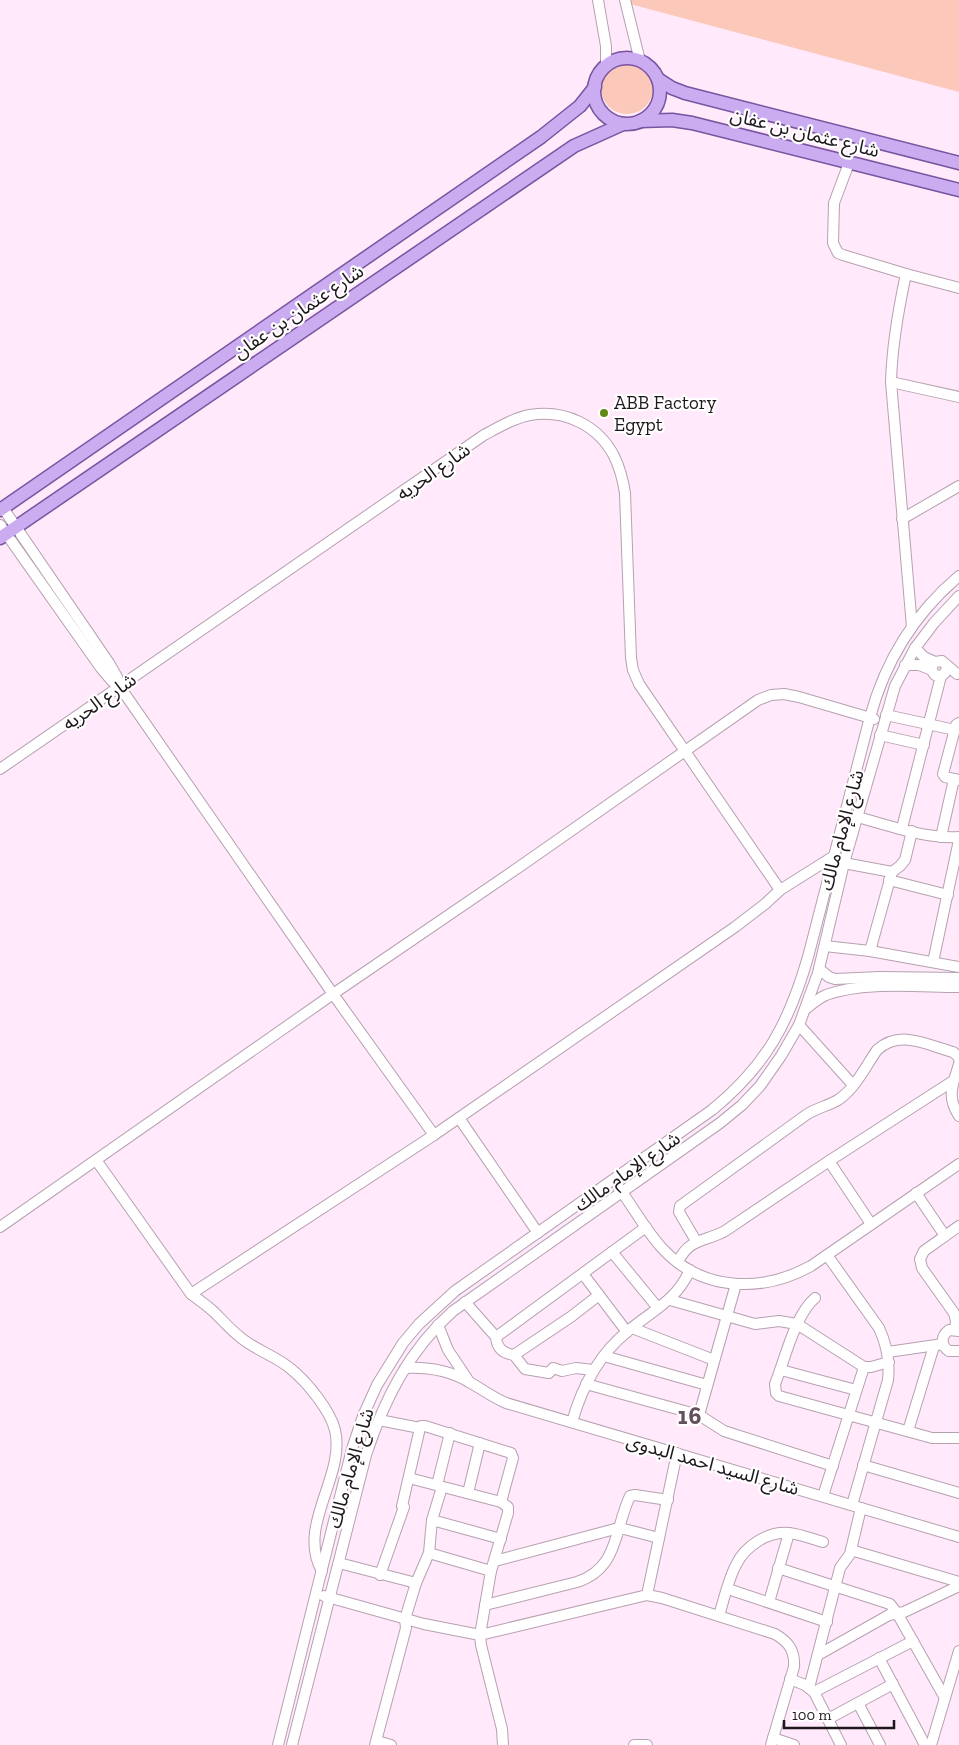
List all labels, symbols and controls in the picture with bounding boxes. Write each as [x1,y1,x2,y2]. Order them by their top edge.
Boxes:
street label: شارع عثمان بن عفان [728,103,882,164]
street label: شارع عثمان بن عفان [229,259,369,365]
place label: ABB Factory Egypt [614,391,717,436]
marker: ABB Factory Egypt [598,407,610,419]
street label: شارع الحريه [392,438,476,507]
street label: شارع الحريه [58,668,142,737]
street label: شارع الإمام مالك [814,767,872,894]
street label: شارع الإمام مالك [570,1126,686,1219]
district label: 16 [678,1401,702,1430]
street label: شارع الإمام مالك [322,1405,381,1532]
street label: شارع السيد احمد البدوى [623,1429,802,1502]
scale bar [784,1698,894,1730]
text: 100 m [792,1706,831,1724]

